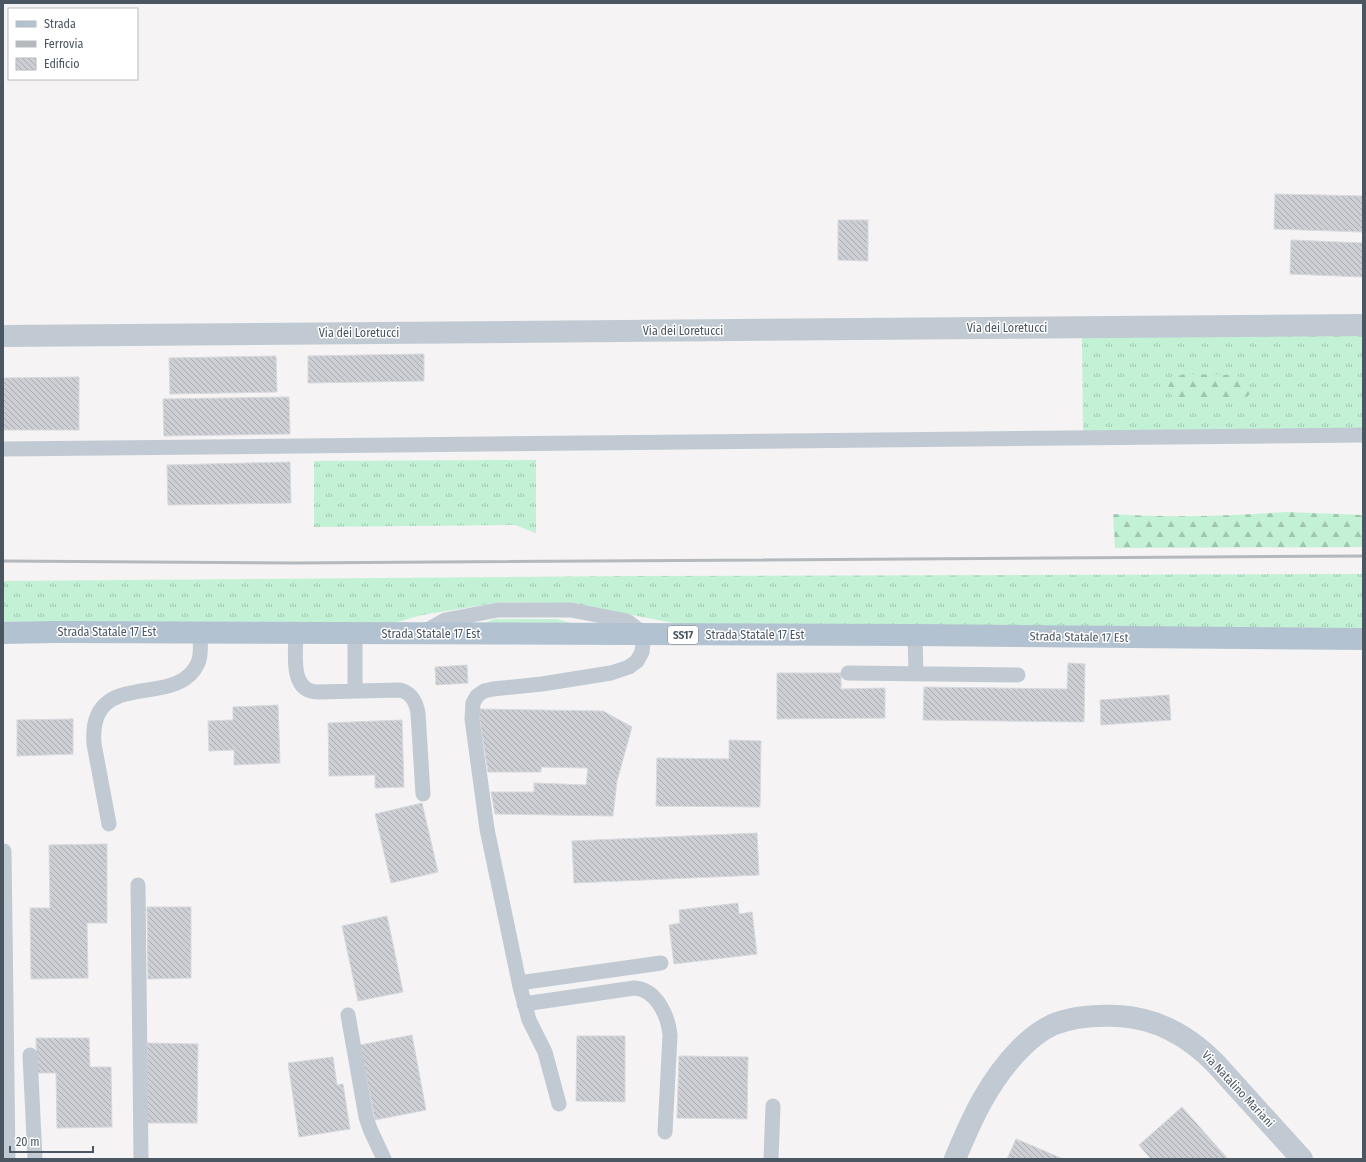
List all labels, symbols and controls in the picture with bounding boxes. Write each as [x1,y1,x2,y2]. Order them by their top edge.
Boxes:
legend [8,8,138,80]
text: Strada [44,17,76,31]
text: Ferrovia [44,37,83,51]
text: Edificio [44,57,80,71]
street label: Via dei Loretucci [967,321,1047,335]
street label: Via dei Loretucci [643,324,723,338]
street label: Via dei Loretucci [319,326,399,340]
street label: Strada Statale 17 Est [58,625,156,639]
road number: SS17 [668,626,698,644]
street label: Strada Statale 17 Est [382,627,480,641]
street label: Strada Statale 17 Est [706,628,804,642]
street label: Strada Statale 17 Est [1029,629,1129,645]
street label: Via Natalino Mariani [1199,1048,1277,1130]
scale bar [10,1128,93,1154]
text: 20 m [16,1135,40,1149]

